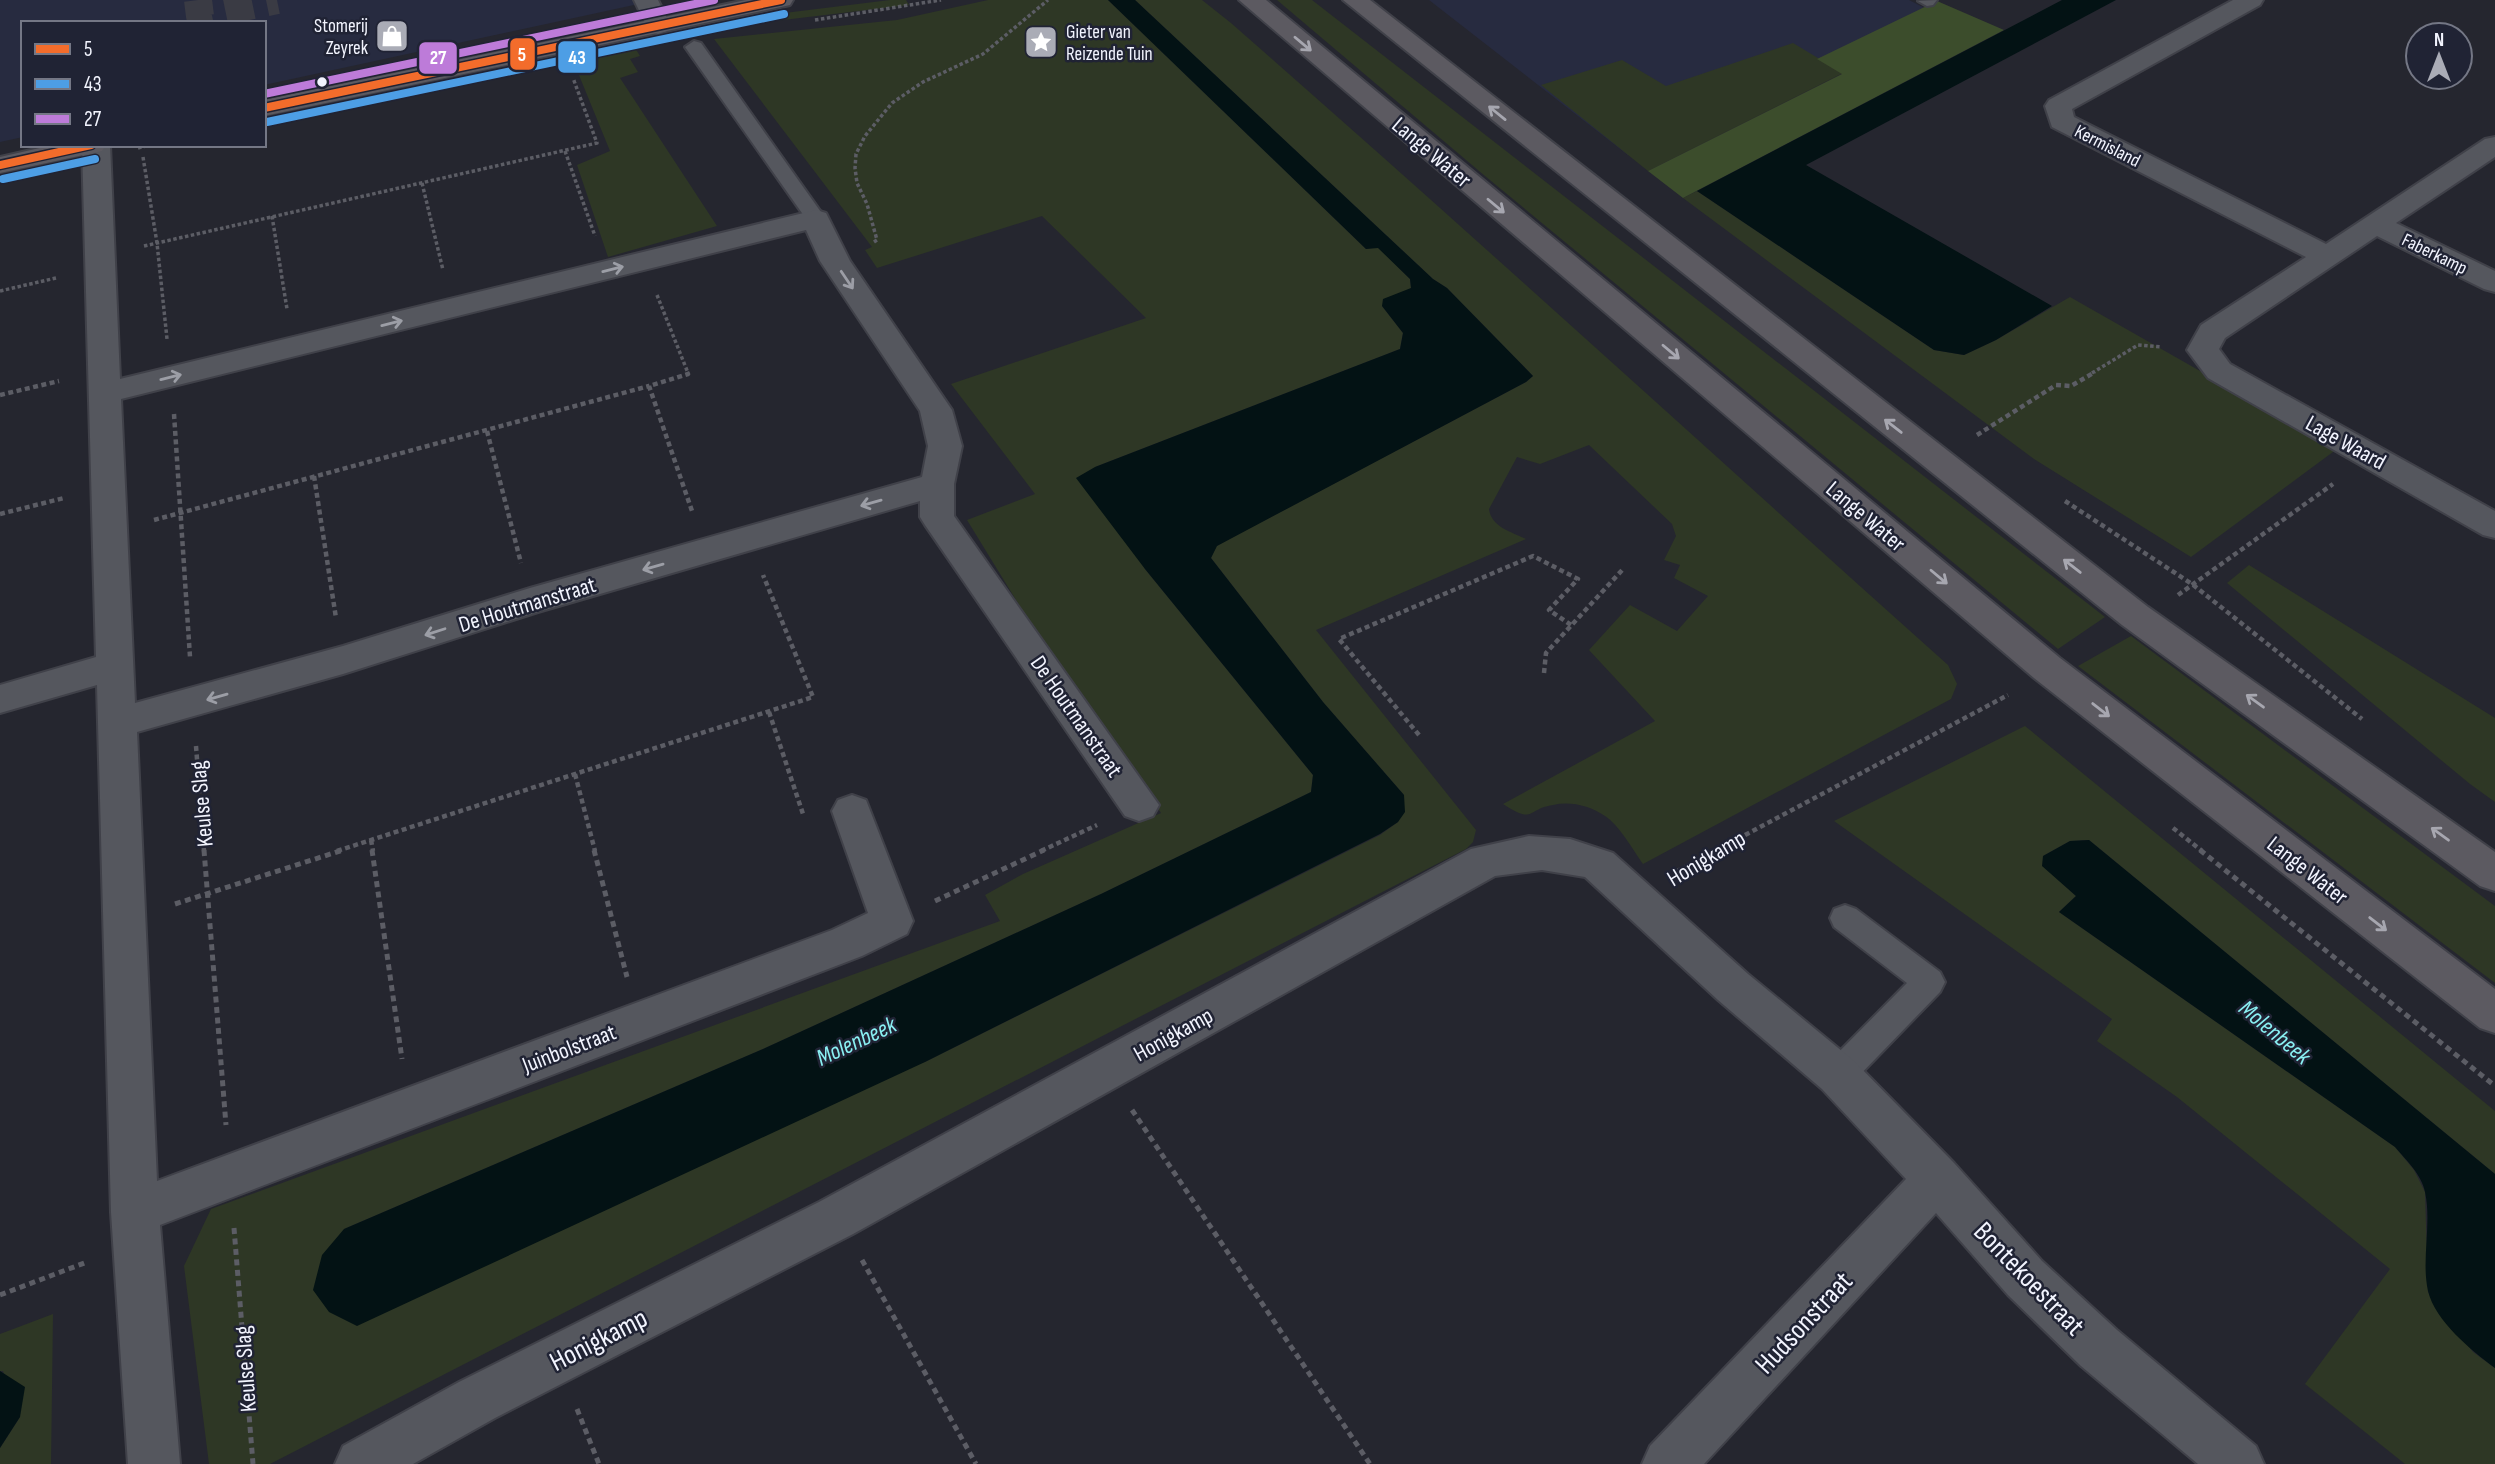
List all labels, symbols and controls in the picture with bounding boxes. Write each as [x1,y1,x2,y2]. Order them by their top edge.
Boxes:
place label: Stomerij Zeyrek [314,15,369,60]
shop icon: Stomerij Zeyrek [373,17,411,55]
legend [21,21,266,147]
place label: Gieter van Reizende Tuin [1066,21,1153,66]
north arrow [2404,21,2474,91]
place icon: Gieter van Reizende Tuin [1022,23,1060,61]
text: N [2434,29,2444,52]
one-way arrow [1294,36,1312,52]
text: 5 [84,37,92,62]
line badge: 5 [509,37,536,71]
line badge: 43 [557,40,597,74]
line badge: 27 [418,41,458,75]
text: 5 [518,44,526,67]
text: 27 [430,47,447,70]
text: 43 [568,47,586,70]
text: 43 [84,72,102,97]
unlabelled marker [315,75,329,89]
one-way arrow [1488,106,1506,121]
text: 27 [84,107,102,132]
street label: Lange Water [1386,111,1477,194]
street label: Kermisland [2071,120,2144,173]
one-way arrow [1487,198,1505,214]
street label: Faberkamp [2398,229,2471,280]
one-way arrow [601,262,624,275]
one-way arrow [840,269,854,289]
one-way arrow [380,316,403,329]
one-way arrow [1661,344,1679,360]
one-way arrow [160,370,182,383]
street label: Lage Waard [2301,409,2390,476]
one-way arrow [1884,418,1903,433]
street label: Lange Water [1820,475,1911,558]
one-way arrow [861,497,883,510]
one-way arrow [2063,559,2082,574]
one-way arrow [642,561,664,574]
one-way arrow [1929,569,1947,585]
street label: De Houtmanstraat [455,571,599,639]
one-way arrow [424,626,446,639]
street label: De Houtmanstraat [1024,650,1128,783]
one-way arrow [206,691,229,704]
one-way arrow [2246,694,2265,708]
one-way arrow [2091,703,2110,718]
street label: Keulse Slag [184,760,220,848]
street label: Honigkamp [1662,825,1751,893]
one-way arrow [2431,827,2450,841]
street label: Lange Water [2261,830,2354,911]
one-way arrow [2368,917,2387,932]
water label: Molenbeek [2233,994,2317,1071]
street label: Honigkamp [1129,1002,1218,1068]
water label: Molenbeek [812,1010,902,1073]
street label: Juinbolstraat [518,1018,620,1080]
street label: Bontekoestraat [1967,1215,2091,1343]
street label: Hudsonstraat [1749,1265,1860,1381]
street label: Honigkamp [544,1302,653,1379]
street label: Keulse Slag [229,1325,263,1413]

